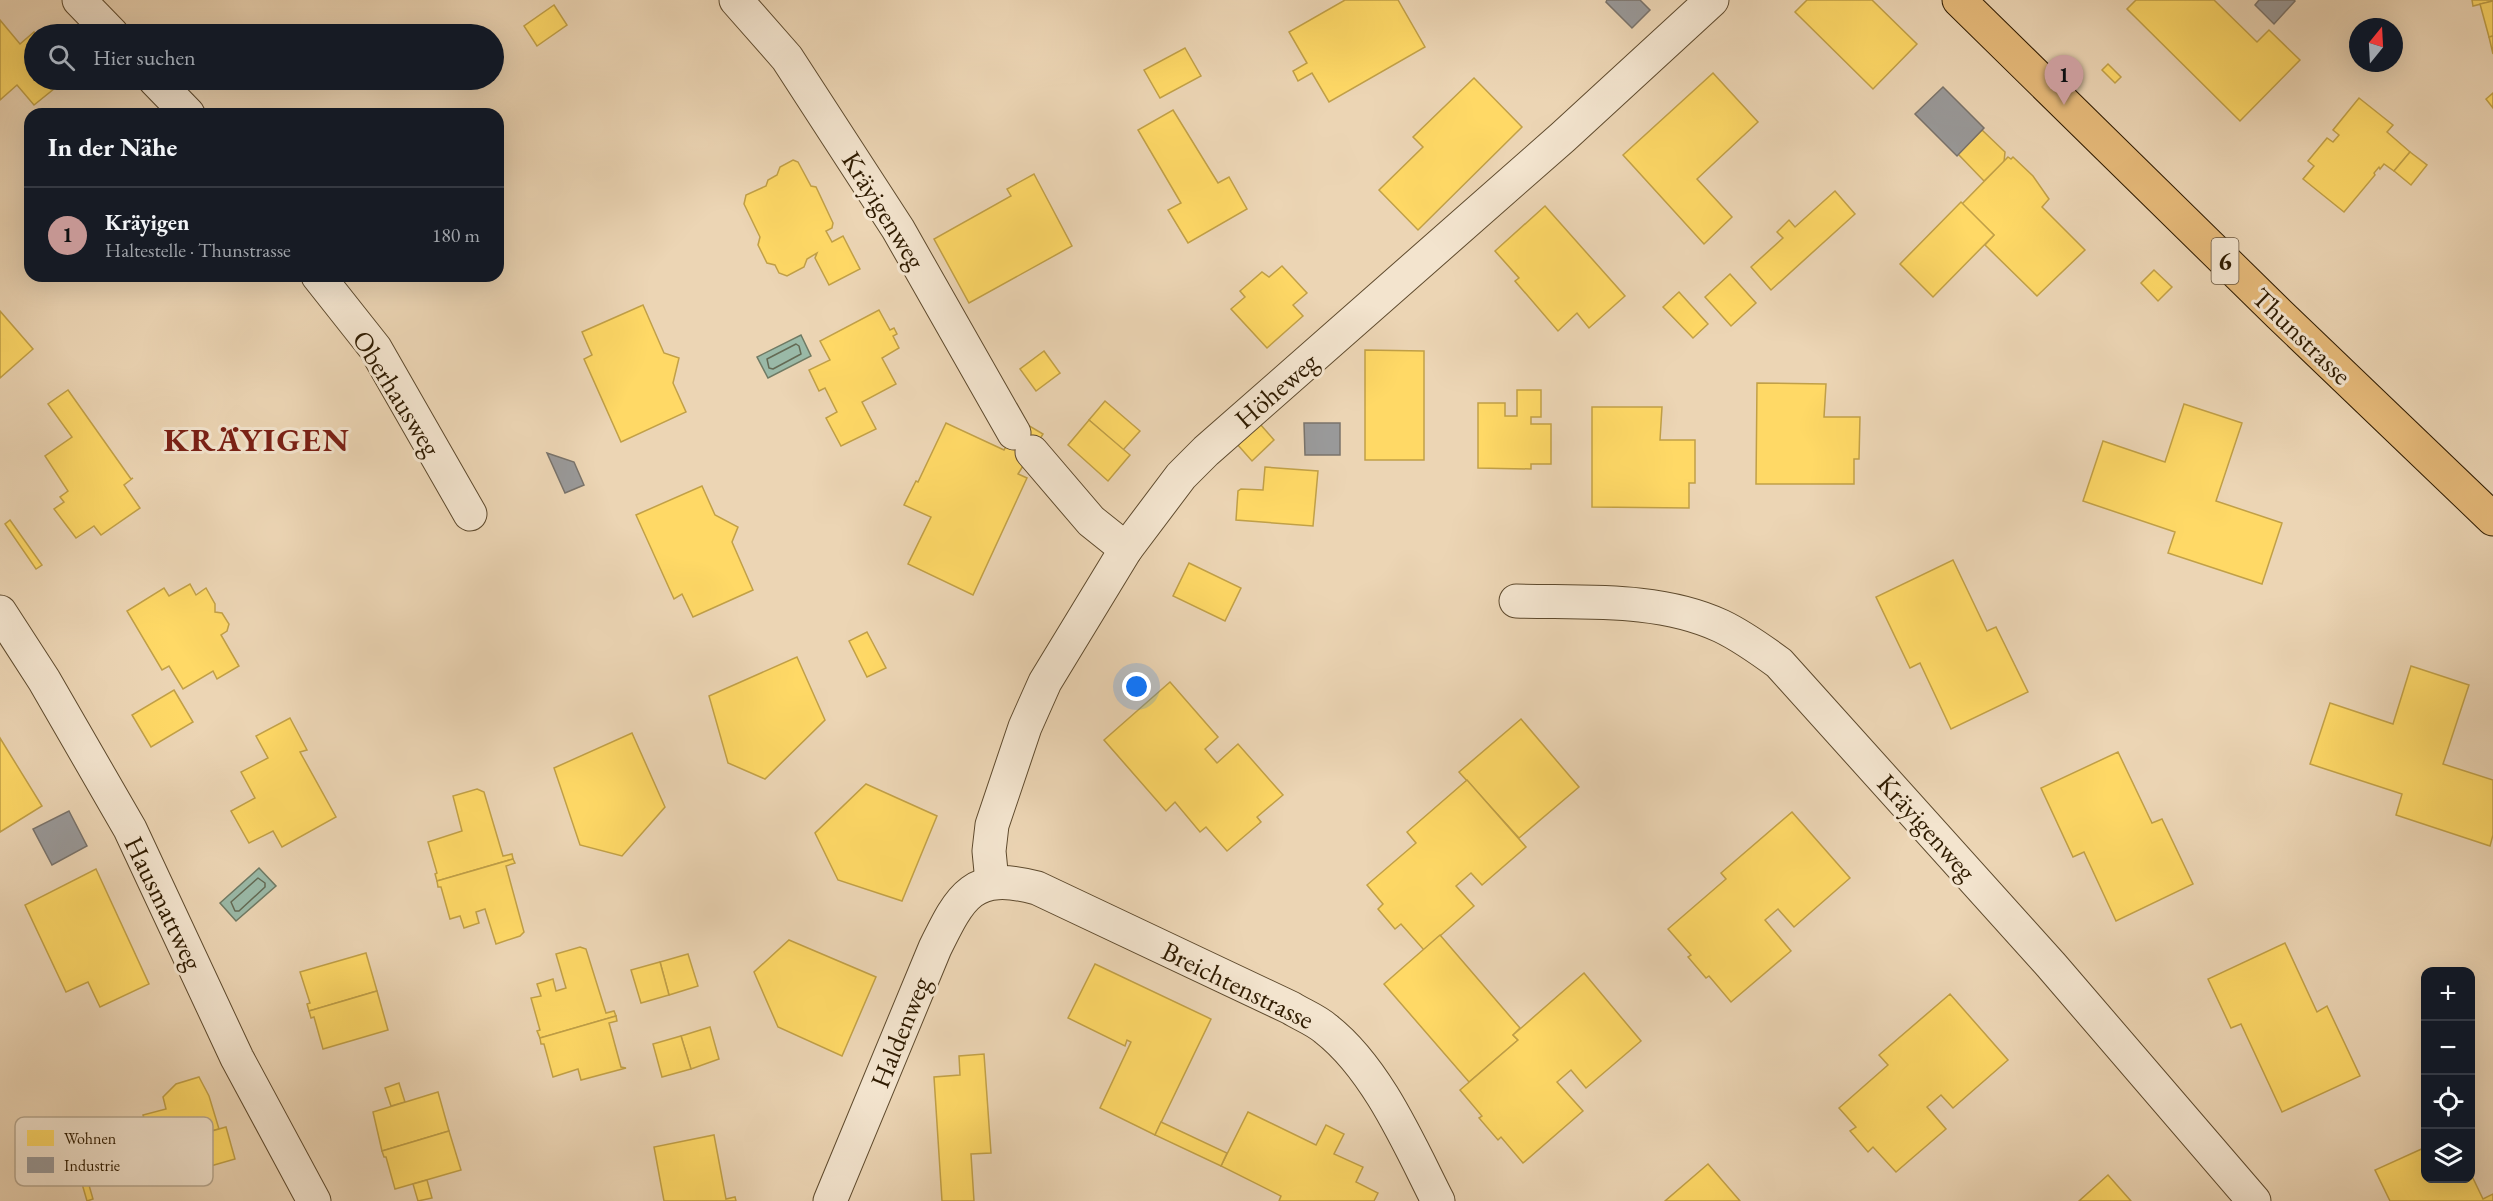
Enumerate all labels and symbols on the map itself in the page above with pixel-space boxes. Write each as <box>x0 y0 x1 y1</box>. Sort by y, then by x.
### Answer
north arrow <box>2349 18 2403 72</box>
pin: 1 <box>2044 56 2084 105</box>
street label: Kräyigenweg <box>834 145 934 276</box>
road number: 6 <box>2212 238 2238 284</box>
street label: Thunstrasse <box>2245 280 2359 392</box>
street label: Oberhausweg <box>345 324 450 463</box>
street label: Höheweg <box>1227 344 1325 436</box>
district label: KRÄYIGEN <box>164 418 350 461</box>
your location <box>1122 672 1151 701</box>
street label: Kräyigenweg <box>1870 766 1984 888</box>
street label: Hausmattweg <box>117 830 211 976</box>
street label: Breichtenstrasse <box>1156 933 1320 1037</box>
street label: Haldenweg <box>862 971 938 1093</box>
legend <box>15 1117 213 1186</box>
text: Wohnen <box>64 1128 117 1149</box>
text: Industrie <box>64 1155 120 1176</box>

